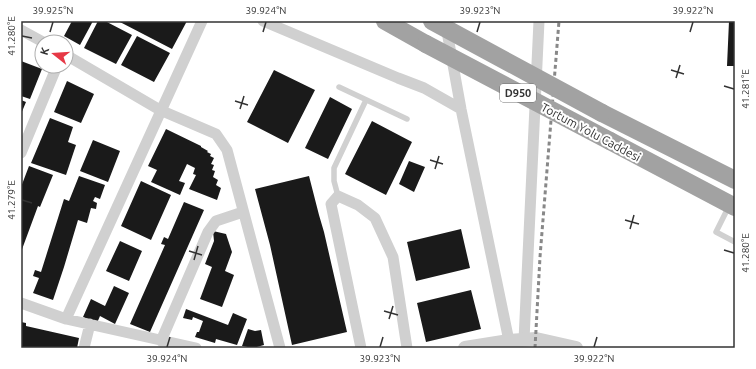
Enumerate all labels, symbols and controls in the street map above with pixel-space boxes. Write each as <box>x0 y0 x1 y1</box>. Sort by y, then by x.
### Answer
text: 39.925°N <box>32 5 74 16</box>
text: 39.924°N <box>245 5 287 16</box>
text: 39.923°N <box>459 5 501 16</box>
text: 39.922°N <box>672 5 714 16</box>
text: 41.280°E <box>6 16 17 56</box>
north arrow <box>34 34 74 74</box>
text: K <box>38 45 51 56</box>
text: 41.281°E <box>740 69 751 109</box>
road number: D950 <box>500 84 536 102</box>
street label: Tortum Yolu Caddesi <box>539 100 643 164</box>
text: 41.279°E <box>6 180 17 220</box>
text: 41.280°E <box>740 233 751 273</box>
text: 39.924°N <box>146 353 188 364</box>
text: 39.923°N <box>359 353 401 364</box>
text: 39.922°N <box>573 353 615 364</box>

